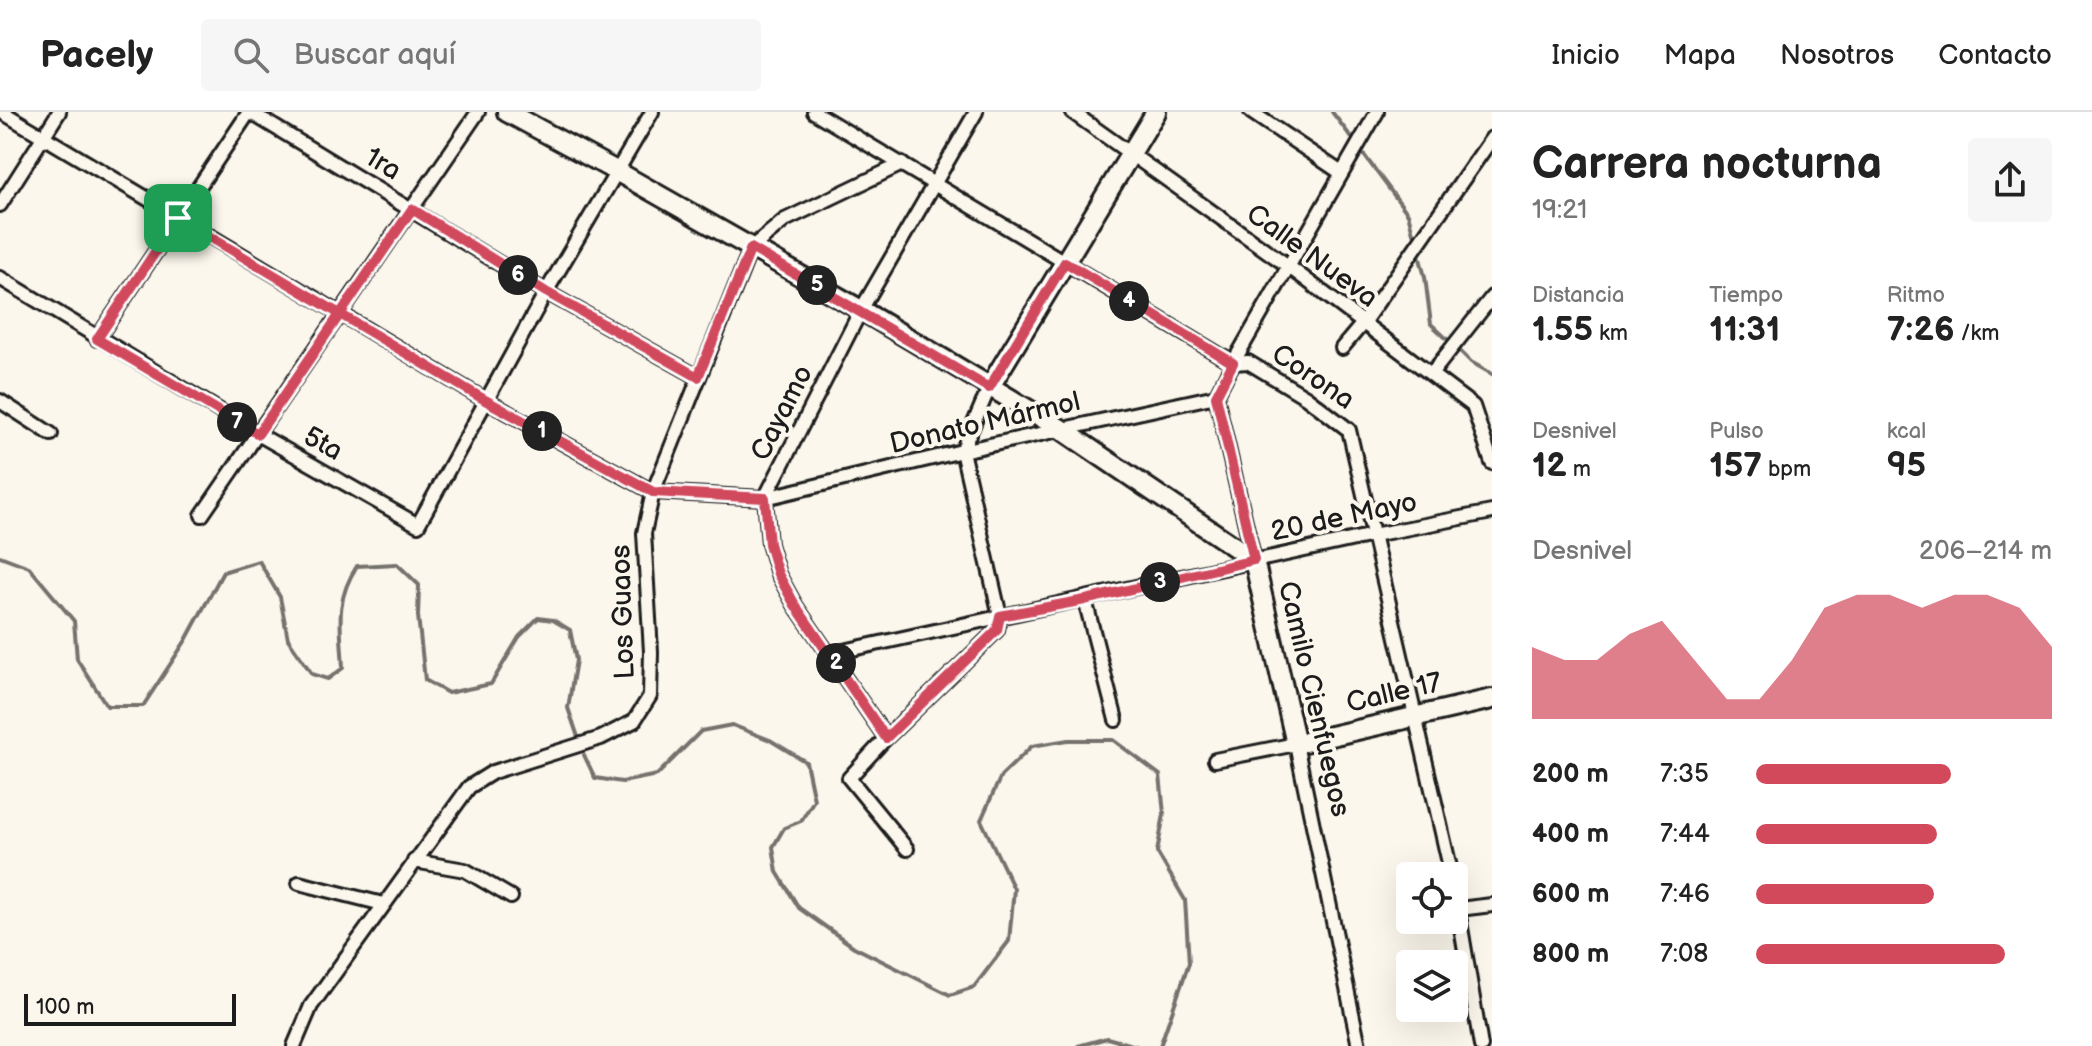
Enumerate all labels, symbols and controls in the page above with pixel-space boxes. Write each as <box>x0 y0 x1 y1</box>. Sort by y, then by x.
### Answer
search box <box>201 19 761 91</box>
text: Pacely <box>40 33 153 78</box>
icon: search <box>229 33 273 77</box>
text: Buscar aquí <box>293 37 456 73</box>
text: Inicio <box>1551 39 1620 72</box>
text: Mapa <box>1664 39 1736 72</box>
text: Nosotros <box>1780 39 1894 72</box>
text: Contacto <box>1938 39 2052 72</box>
text: Carrera nocturna <box>1532 138 1882 191</box>
button: share <box>1968 138 2052 222</box>
street label: 1ra <box>359 141 407 187</box>
pin <box>144 184 212 252</box>
text: 19:21 <box>1532 195 1587 226</box>
icon: arrive <box>156 196 200 240</box>
street label: Calle Nueva <box>1240 197 1384 315</box>
pin: 6 <box>498 255 538 295</box>
text: 6 <box>511 261 525 288</box>
pin: 5 <box>797 265 837 305</box>
text: 5 <box>811 271 823 298</box>
pin: 4 <box>1109 281 1149 321</box>
text: Distancia <box>1532 282 1624 309</box>
text: Tiempo <box>1709 282 1783 309</box>
text: Ritmo <box>1887 282 1945 309</box>
text: 4 <box>1123 287 1135 314</box>
text: 1.55 <box>1532 309 1593 350</box>
text: 11:31 <box>1709 309 1780 350</box>
text: 7:26 <box>1887 309 1955 350</box>
text: km <box>1593 320 1628 347</box>
text: /km <box>1955 320 1999 347</box>
street label: Corona <box>1265 337 1361 417</box>
street label: Cayamo <box>744 360 820 466</box>
street label: Donato Mármol <box>887 385 1083 461</box>
pin: 7 <box>217 402 257 442</box>
text: 7 <box>231 408 243 435</box>
pin: 1 <box>522 411 562 451</box>
text: 1 <box>537 417 547 444</box>
text: Desnivel <box>1532 418 1617 445</box>
text: Pulso <box>1709 418 1764 445</box>
text: kcal <box>1887 418 1926 445</box>
street label: 5ta <box>298 420 348 468</box>
text: 12 <box>1532 445 1567 486</box>
text: 157 <box>1709 445 1762 486</box>
text: 95 <box>1887 445 1926 486</box>
text: m <box>1567 456 1591 483</box>
text: bpm <box>1762 456 1811 483</box>
street label: 20 de Mayo <box>1268 485 1420 549</box>
text: Desnivel <box>1532 536 1632 567</box>
text: 206–214 m <box>1919 536 2052 567</box>
street label: Los Guaos <box>604 544 642 680</box>
pin: 3 <box>1140 562 1180 602</box>
text: 3 <box>1154 568 1166 595</box>
street label: Camilo Cienfuegos <box>1271 578 1357 820</box>
pin: 2 <box>816 643 856 683</box>
text: 2 <box>829 649 843 676</box>
street label: Calle 17 <box>1343 666 1445 720</box>
text: 200 m <box>1532 759 1609 790</box>
text: 7:35 <box>1660 759 1709 790</box>
text: 400 m <box>1532 819 1609 850</box>
text: 7:44 <box>1660 819 1710 850</box>
map controls <box>1396 862 1468 1022</box>
button: locate <box>1396 862 1468 934</box>
text: 600 m <box>1532 879 1609 910</box>
text: 7:46 <box>1660 879 1710 910</box>
text: 800 m <box>1532 939 1609 970</box>
text: 7:08 <box>1660 939 1708 970</box>
button: layers <box>1396 950 1468 1022</box>
scale bar <box>24 990 236 1026</box>
text: 100 m <box>36 994 95 1021</box>

